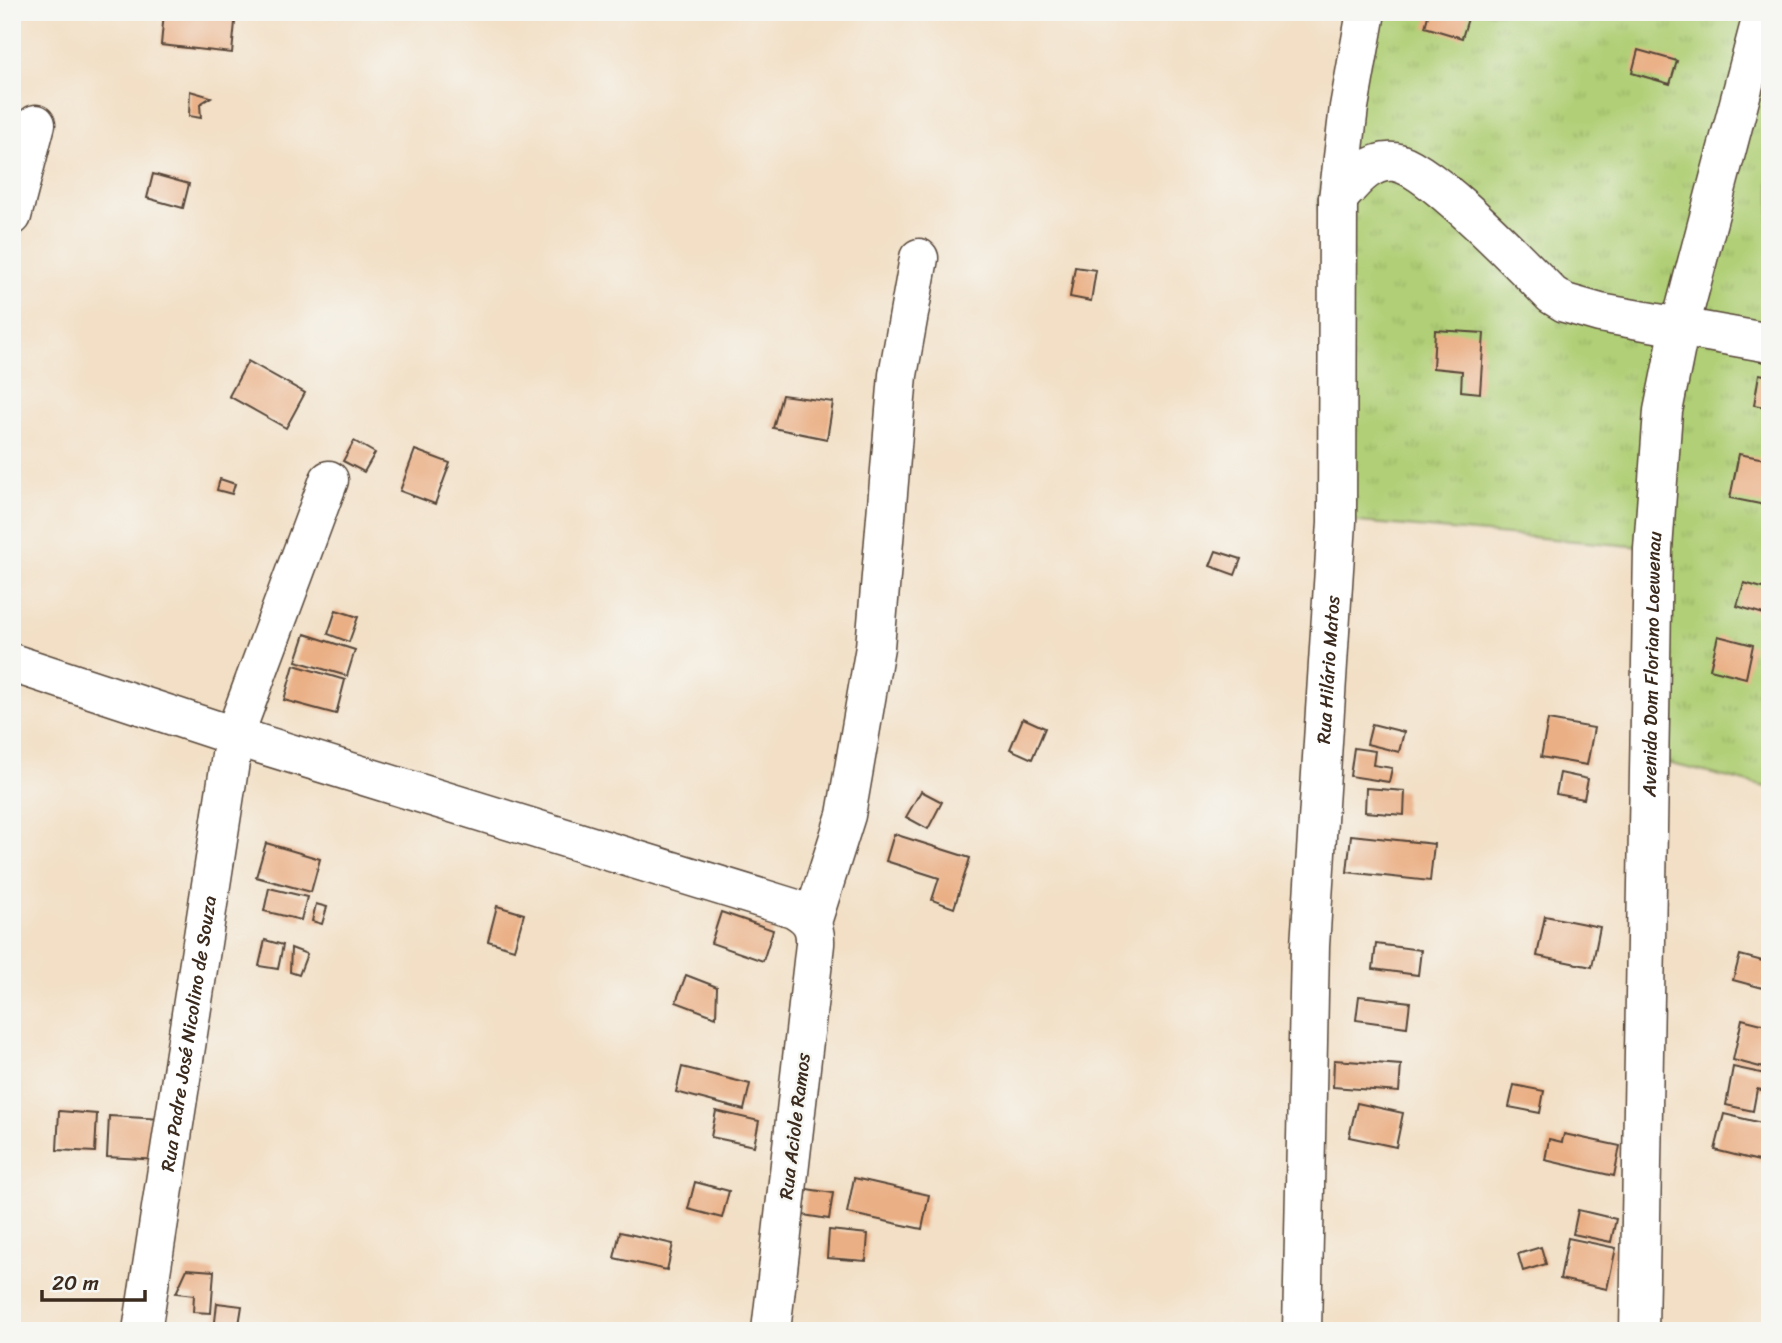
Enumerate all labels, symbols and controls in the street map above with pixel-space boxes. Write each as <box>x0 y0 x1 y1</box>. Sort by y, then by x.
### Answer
street label: Avenida Dom Floriano Loewenau <box>1633 530 1671 798</box>
street label: Rua Hilário Matos <box>1307 594 1349 745</box>
street label: Rua Padre José Nicolino de Souza <box>151 893 226 1174</box>
street label: Rua Aciole Ramos <box>769 1051 820 1201</box>
scale bar <box>42 1259 145 1303</box>
text: 20 m <box>52 1264 99 1302</box>

